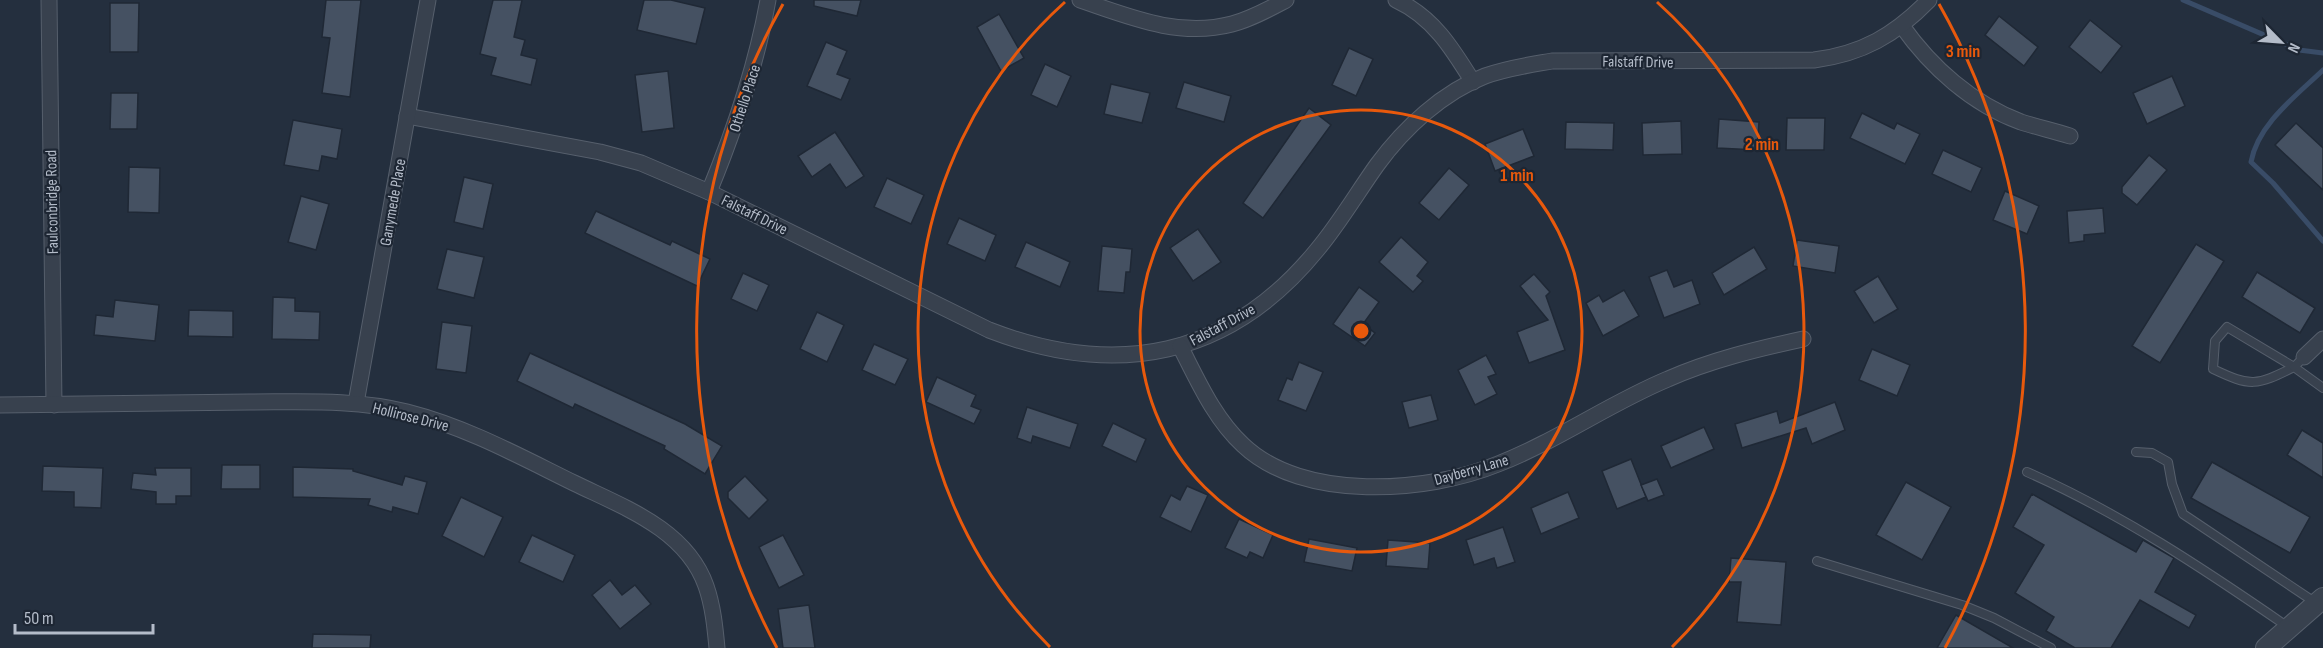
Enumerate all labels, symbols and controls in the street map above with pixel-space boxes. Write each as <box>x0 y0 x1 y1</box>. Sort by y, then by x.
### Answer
north arrow <box>2251 12 2311 72</box>
text: N <box>2283 40 2304 56</box>
text: 3 min <box>1946 41 1980 62</box>
street label: Falstaff Drive <box>1602 52 1674 73</box>
street label: Othello Place <box>726 62 765 135</box>
text: 2 min <box>1745 134 1779 155</box>
street label: Faulconbridge Road <box>42 150 63 254</box>
street label: Ganymede Place <box>376 157 410 247</box>
text: 1 min <box>1500 165 1534 186</box>
street label: Falstaff Drive <box>718 191 791 240</box>
street label: Falstaff Drive <box>1187 300 1259 350</box>
centre of rings <box>1351 321 1371 341</box>
street label: Hollirose Drive <box>371 399 451 436</box>
street label: Dayberry Lane <box>1432 451 1511 490</box>
scale bar <box>15 597 153 635</box>
text: 50 m <box>24 608 54 629</box>

